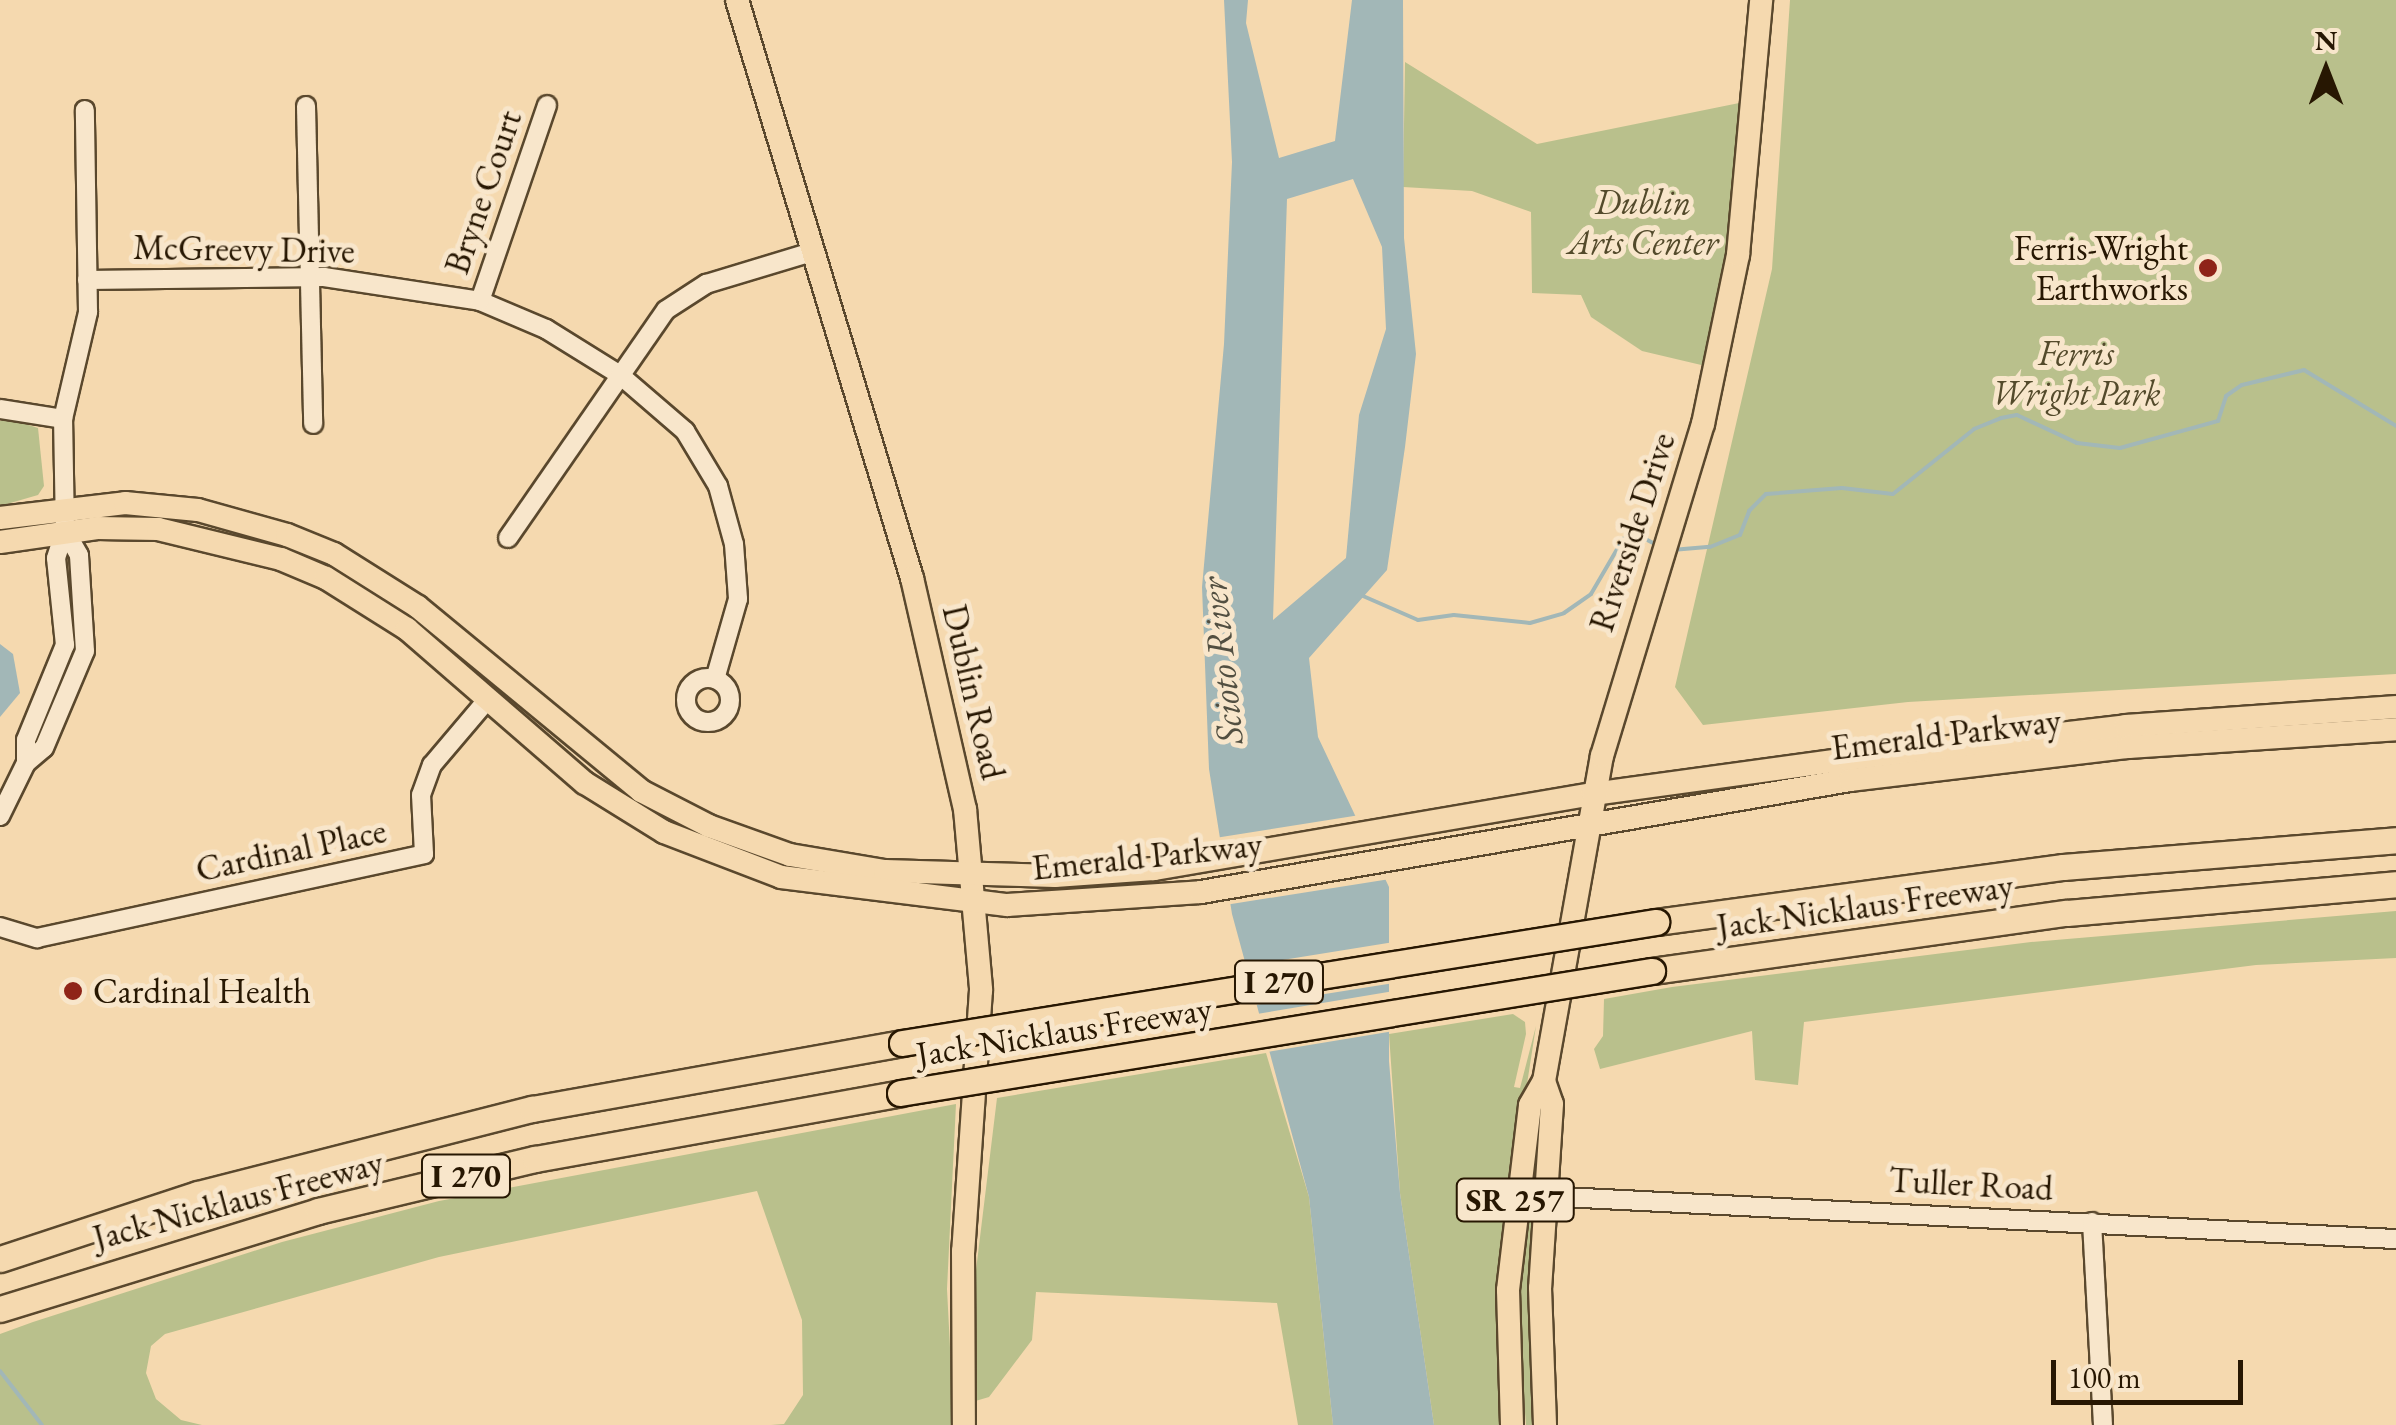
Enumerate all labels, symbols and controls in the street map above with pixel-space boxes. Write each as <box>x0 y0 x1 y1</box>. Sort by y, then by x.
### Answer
north arrow <box>2276 20 2376 120</box>
text: N <box>2315 22 2337 58</box>
street label: Bryne Court <box>435 105 531 279</box>
park label: Dublin Arts Center <box>1568 181 1718 263</box>
street label: McGreevy Drive <box>133 226 355 272</box>
place label: Ferris-Wright Earthworks <box>2014 227 2188 309</box>
marker: Ferris-Wright Earthworks <box>2197 257 2219 279</box>
park label: Ferris Wright Park <box>1991 332 2161 414</box>
street label: Riverside Drive <box>1580 427 1684 637</box>
water label: Scioto River <box>1190 575 1252 747</box>
street label: Dublin Road <box>934 601 1014 783</box>
street label: Emerald Parkway <box>1829 699 2063 769</box>
street label: Cardinal Place <box>192 809 390 891</box>
street label: Emerald Parkway <box>1030 823 1264 889</box>
street label: Jack Nicklaus Freeway <box>1714 864 2016 948</box>
road number: I 270 <box>1232 955 1326 1009</box>
place label: Cardinal Health <box>93 970 311 1012</box>
marker: Cardinal Health <box>62 980 84 1002</box>
street label: Jack Nicklaus Freeway <box>913 987 1215 1075</box>
street label: Jack Nicklaus Freeway <box>88 1141 388 1259</box>
road number: I 270 <box>418 1149 514 1203</box>
street label: Tuller Road <box>1888 1159 2054 1209</box>
road number: SR 257 <box>1455 1173 1575 1227</box>
scale bar <box>2056 1340 2248 1402</box>
text: 100 m <box>2068 1358 2141 1397</box>

